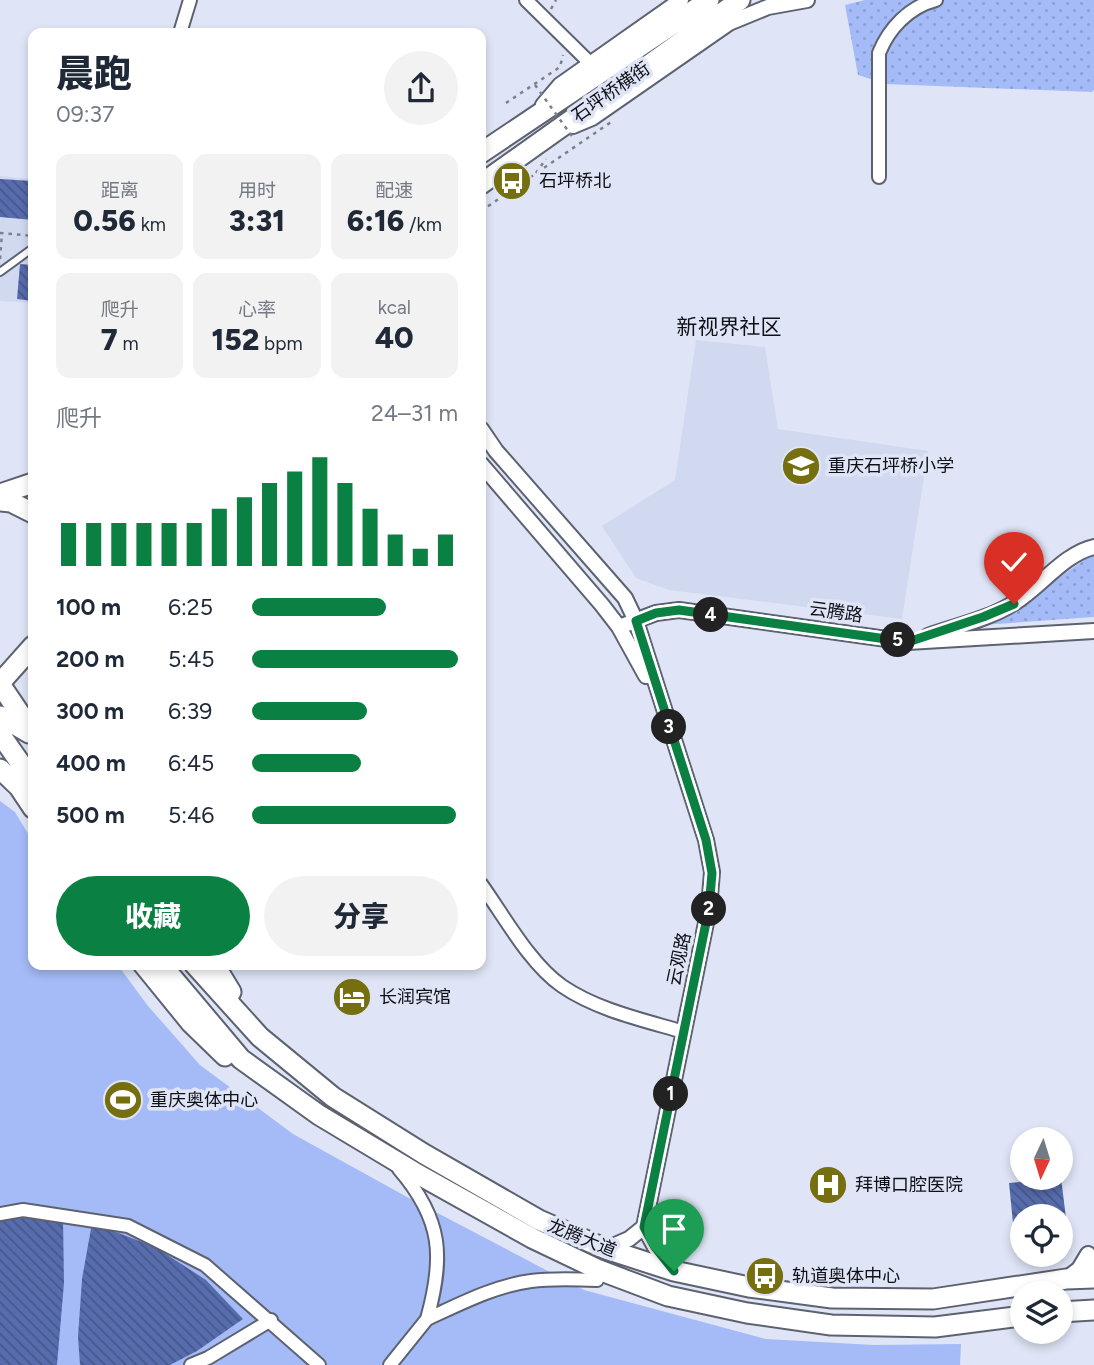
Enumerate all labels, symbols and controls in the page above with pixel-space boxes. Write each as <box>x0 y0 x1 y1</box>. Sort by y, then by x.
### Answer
text: 晨跑 <box>56 51 132 97</box>
button: share <box>384 51 458 125</box>
street label: 石坪桥横街 <box>568 57 654 127</box>
text: 09:37 <box>56 100 114 128</box>
bus stop icon: 石坪桥北 <box>491 160 533 202</box>
place label: 石坪桥北 <box>539 170 611 192</box>
text: 距离 <box>101 179 139 202</box>
text: 用时 <box>238 179 276 202</box>
text: 配速 <box>375 179 413 202</box>
text: 0.56 <box>73 202 136 239</box>
text: 3:31 <box>229 202 285 239</box>
text: 6:16 <box>347 202 404 239</box>
text: km <box>136 213 166 236</box>
text: /km <box>404 213 442 236</box>
text: kcal <box>378 296 411 319</box>
text: 爬升 <box>101 298 139 321</box>
text: 心率 <box>238 298 276 321</box>
district label: 新视界社区 <box>677 314 782 339</box>
text: 40 <box>375 319 414 356</box>
text: 7 <box>101 321 118 358</box>
text: 152 <box>211 321 259 358</box>
text: m <box>118 332 139 355</box>
text: bpm <box>259 332 303 355</box>
text: 24–31 m <box>371 399 458 427</box>
text: 爬升 <box>56 404 102 432</box>
school or university icon: 重庆石坪桥小学 <box>780 445 822 487</box>
place label: 重庆石坪桥小学 <box>828 455 954 477</box>
pin <box>984 532 1044 604</box>
icon: check <box>995 543 1033 581</box>
text: 100 m <box>56 593 121 621</box>
text: 6:25 <box>168 593 213 621</box>
street label: 云腾路 <box>808 597 864 627</box>
pin: 4 <box>694 598 728 632</box>
text: 4 <box>704 603 717 626</box>
pin: 5 <box>880 622 916 658</box>
text: 5 <box>892 628 903 651</box>
text: 200 m <box>56 645 125 673</box>
text: 5:45 <box>168 645 215 673</box>
text: 300 m <box>56 697 124 725</box>
text: 6:39 <box>168 697 212 725</box>
pin: 3 <box>652 710 686 744</box>
text: 3 <box>663 715 674 738</box>
text: 400 m <box>56 749 126 777</box>
text: 6:45 <box>168 749 214 777</box>
text: 500 m <box>56 801 125 829</box>
text: 5:46 <box>168 801 214 829</box>
button: 收藏 <box>56 876 250 956</box>
button: 分享 <box>264 876 458 956</box>
pin: 2 <box>692 892 726 926</box>
text: 2 <box>703 897 714 920</box>
street label: 云观路 <box>663 930 695 988</box>
hotel icon: 长润宾馆 <box>331 976 373 1018</box>
place label: 长润宾馆 <box>379 986 451 1008</box>
pin: 1 <box>654 1076 688 1112</box>
sports icon: 重庆奥体中心 <box>102 1079 144 1121</box>
text: 1 <box>666 1082 675 1105</box>
place label: 重庆奥体中心 <box>150 1089 258 1111</box>
north arrow <box>1010 1127 1073 1190</box>
map controls <box>1010 1127 1073 1344</box>
hospital icon: 拜博口腔医院 <box>807 1164 849 1206</box>
place label: 拜博口腔医院 <box>855 1174 963 1196</box>
pin <box>644 1199 704 1271</box>
button: locate <box>1010 1204 1073 1267</box>
icon: arrive <box>655 1210 693 1248</box>
street label: 龙腾大道 <box>545 1214 619 1262</box>
bus stop icon: 轨道奥体中心 <box>744 1255 786 1297</box>
place label: 轨道奥体中心 <box>792 1265 900 1287</box>
button: layers <box>1010 1281 1073 1344</box>

